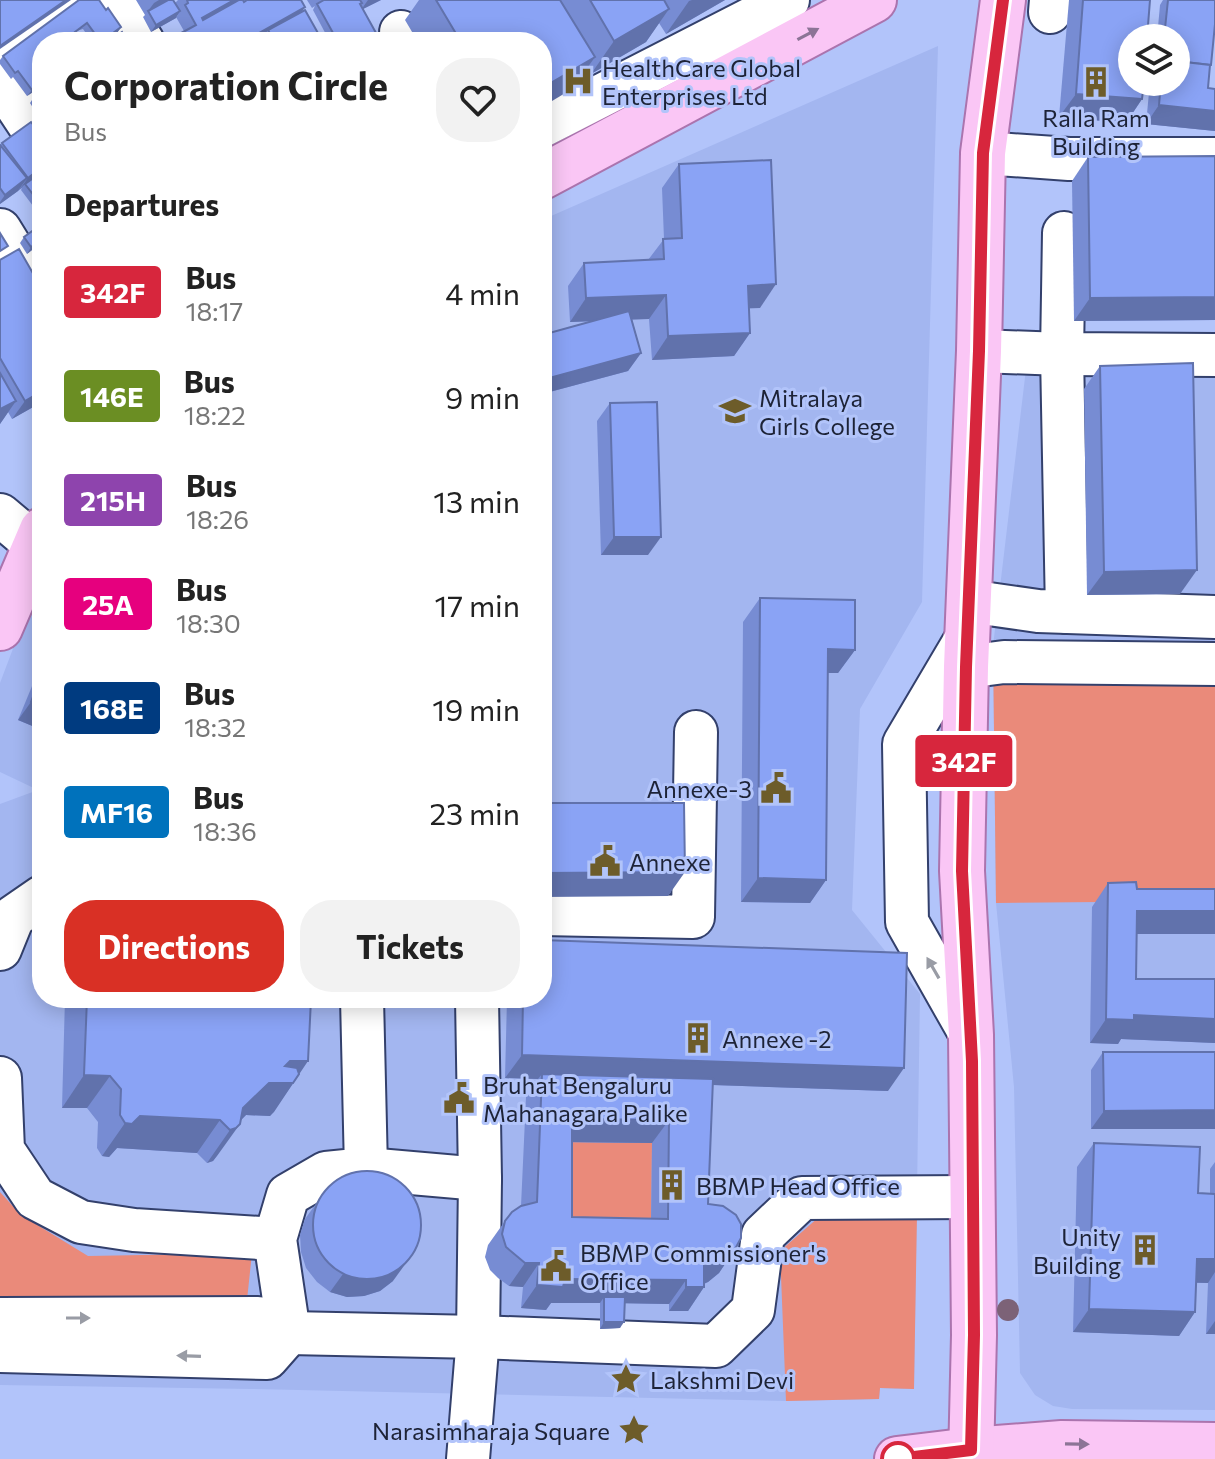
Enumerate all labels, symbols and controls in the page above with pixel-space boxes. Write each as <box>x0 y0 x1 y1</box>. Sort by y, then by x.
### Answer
map controls <box>1118 24 1190 96</box>
button: layers <box>1118 24 1190 96</box>
one-way arrow <box>797 27 820 41</box>
place label: HealthCare Global Enterprises Ltd <box>602 53 801 110</box>
button: heart <box>436 58 520 142</box>
text: Corporation Circle <box>64 61 388 108</box>
hospital icon: HealthCare Global Enterprises Ltd <box>561 64 595 98</box>
building icon: Ralla Ram Building <box>1079 65 1113 99</box>
place label: Ralla Ram Building <box>1042 103 1150 160</box>
text: Bus <box>64 115 107 146</box>
text: Departures <box>64 185 219 222</box>
text: Bus <box>185 258 236 295</box>
text: 4 min <box>445 274 520 311</box>
text: 342F <box>80 275 145 309</box>
text: 18:17 <box>185 295 243 326</box>
text: Bus <box>184 362 235 399</box>
text: 9 min <box>445 378 520 415</box>
text: 146E <box>80 379 144 413</box>
place label: Mitralaya Girls College <box>759 383 895 440</box>
school or university icon: Mitralaya Girls College <box>718 394 752 428</box>
text: 18:22 <box>184 399 246 430</box>
text: Bus <box>186 466 237 503</box>
text: 13 min <box>433 482 520 519</box>
text: 215H <box>80 483 146 517</box>
text: 18:26 <box>186 503 249 534</box>
text: Bus <box>176 570 227 607</box>
text: 17 min <box>435 586 520 623</box>
text: 25A <box>82 587 134 621</box>
text: 18:30 <box>176 607 241 638</box>
text: Bus <box>184 674 235 711</box>
text: 19 min <box>432 690 520 727</box>
text: 168E <box>80 691 144 725</box>
text: 18:32 <box>184 711 246 742</box>
line badge: 342F <box>908 735 1020 787</box>
text: 342F <box>931 744 997 778</box>
public building icon: Annexe-3 <box>759 771 793 805</box>
place label: Annexe-3 <box>647 774 752 803</box>
text: Bus <box>193 778 244 815</box>
text: 23 min <box>429 794 520 831</box>
text: MF16 <box>80 795 153 829</box>
text: 18:36 <box>193 815 257 846</box>
public building icon: Annexe <box>588 844 622 878</box>
place label: Annexe <box>629 847 711 876</box>
button: Directions <box>64 900 284 992</box>
button: Tickets <box>300 900 520 992</box>
one-way arrow <box>926 956 940 979</box>
building icon: Annexe -2 <box>681 1021 715 1055</box>
place label: Annexe -2 <box>722 1024 832 1053</box>
place label: Bruhat Bengaluru Mahanagara Palike <box>483 1070 688 1127</box>
public building icon: Bruhat Bengaluru Mahanagara Palike <box>442 1081 476 1115</box>
building icon: BBMP Head Office <box>655 1168 689 1202</box>
place label: BBMP Head Office <box>696 1171 900 1200</box>
place label: Unity Building <box>1033 1222 1121 1279</box>
building icon: Unity Building <box>1128 1233 1162 1267</box>
place label: BBMP Commissioner's Office <box>580 1238 827 1295</box>
public building icon: BBMP Commissioner's Office <box>539 1249 573 1283</box>
one-way arrow <box>66 1312 91 1324</box>
one-way arrow <box>176 1350 201 1362</box>
place icon: Lakshmi Devi <box>609 1362 643 1396</box>
place label: Lakshmi Devi <box>650 1365 794 1394</box>
place icon: Narasimharaja Square <box>617 1413 651 1447</box>
place label: Narasimharaja Square <box>372 1416 610 1445</box>
one-way arrow <box>1065 1437 1090 1450</box>
unlabelled marker <box>881 1442 915 1459</box>

